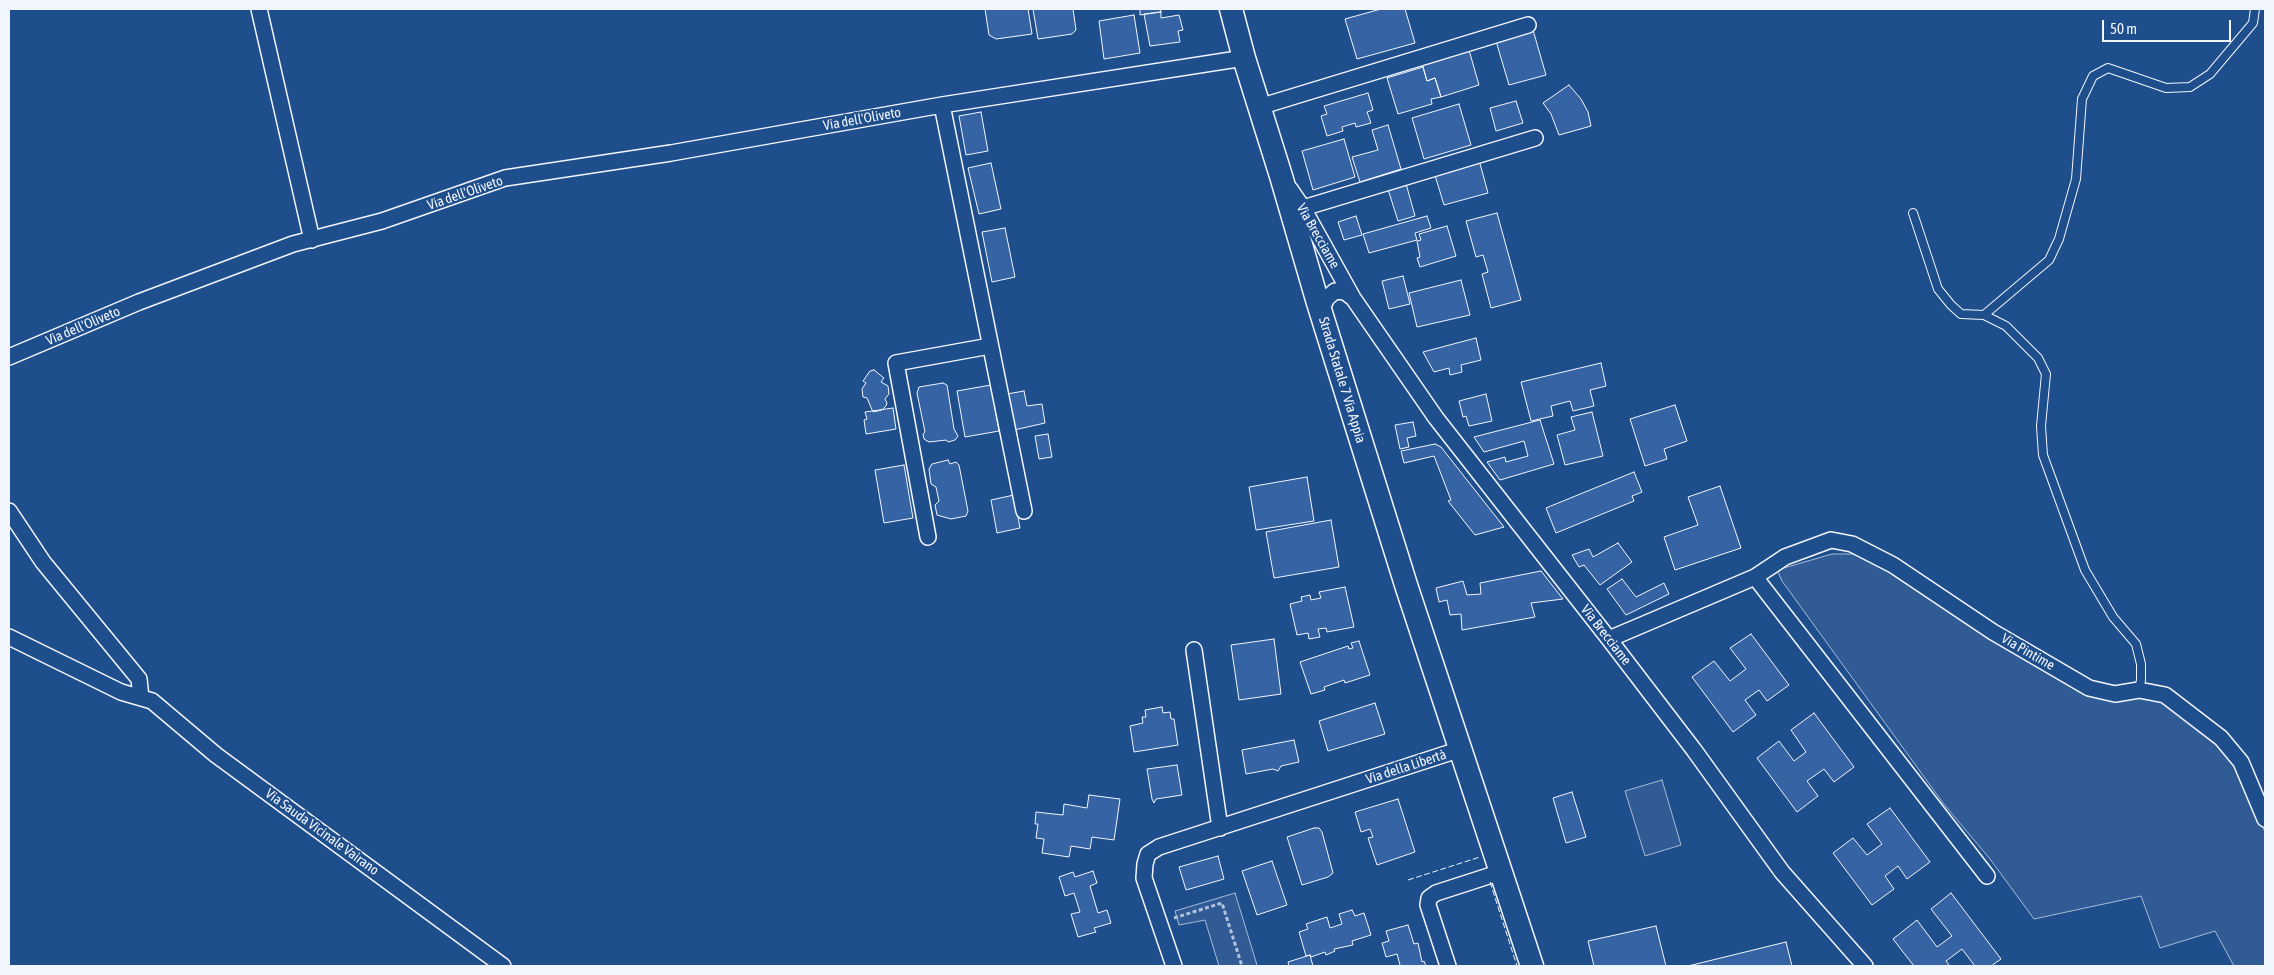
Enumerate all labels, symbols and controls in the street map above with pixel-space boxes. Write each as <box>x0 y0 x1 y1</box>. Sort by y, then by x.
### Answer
scale bar <box>2104 10 2233 42</box>
text: 50 m <box>2110 20 2137 37</box>
street label: Via dell'Oliveto <box>822 104 902 134</box>
street label: Via dell'Oliveto <box>425 172 505 214</box>
street label: Via Brecciame <box>1293 201 1343 271</box>
street label: Via dell'Oliveto <box>43 303 123 349</box>
street label: Strada Statale 7 Via Appia <box>1315 315 1369 445</box>
street label: Via Brecciame <box>1577 601 1635 669</box>
street label: Via Pintime <box>1998 630 2058 674</box>
street label: Via della Libertà <box>1364 746 1448 788</box>
street label: Via Sauda Vicinale Vairano <box>262 785 382 879</box>

